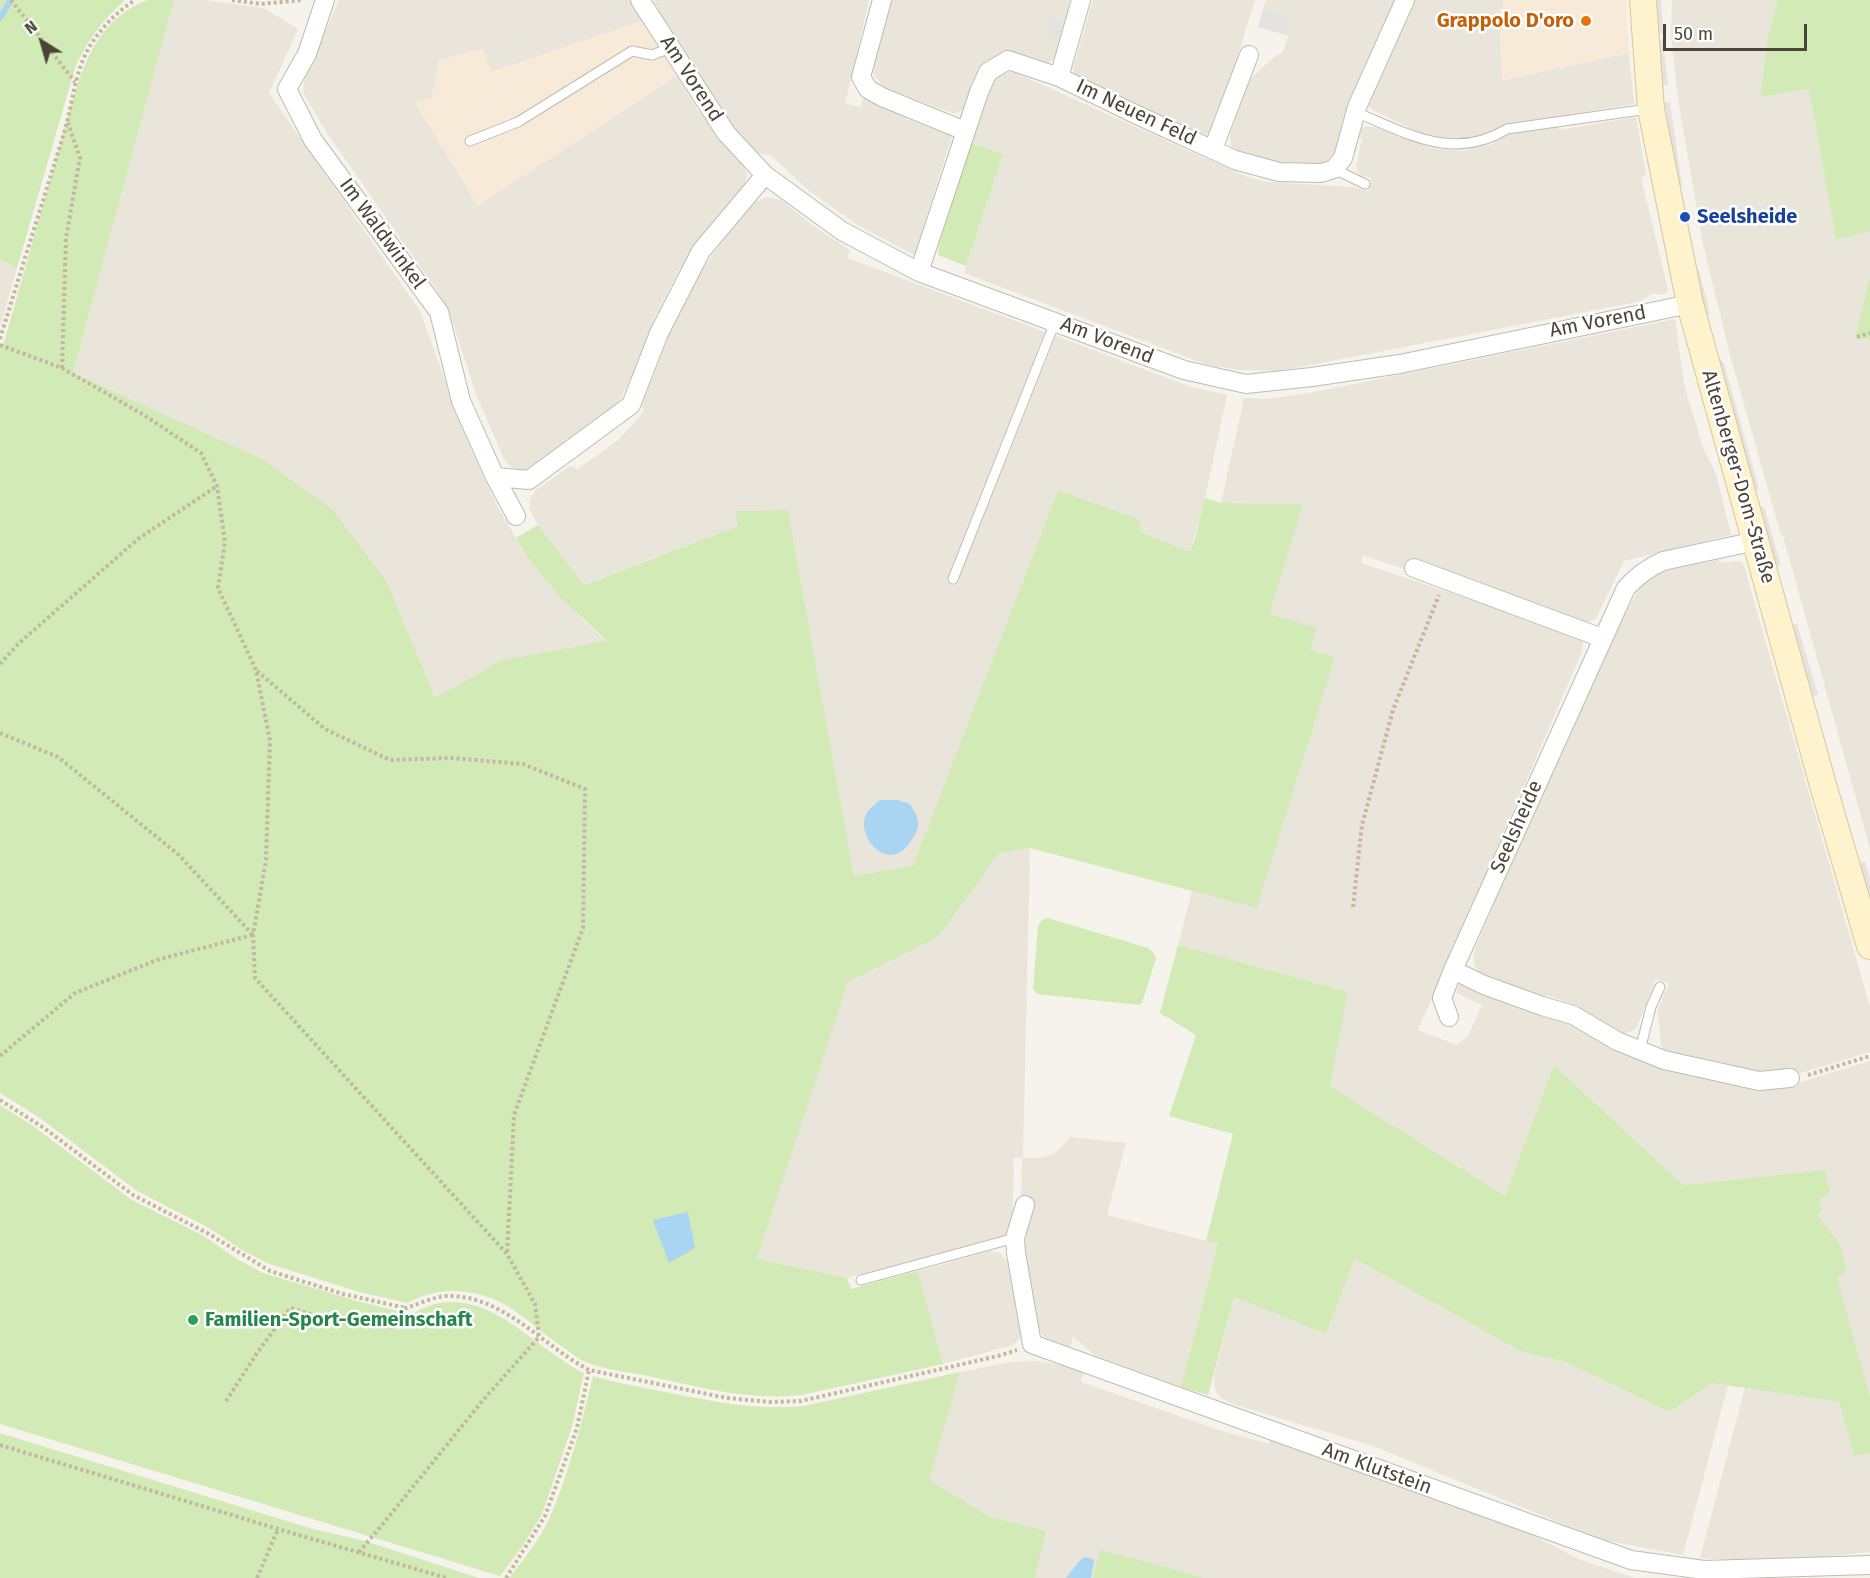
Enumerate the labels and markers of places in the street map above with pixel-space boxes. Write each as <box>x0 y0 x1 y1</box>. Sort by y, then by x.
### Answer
place label: Grappolo D'oro <box>1437 9 1574 33</box>
marker: Grappolo D'oro <box>1579 14 1593 28</box>
place label: Seelsheide <box>1697 205 1797 229</box>
marker: Seelsheide <box>1678 210 1692 224</box>
place label: Familien-Sport-Gemeinschaft <box>205 1308 472 1332</box>
marker: Familien-Sport-Gemeinschaft <box>186 1313 200 1327</box>

